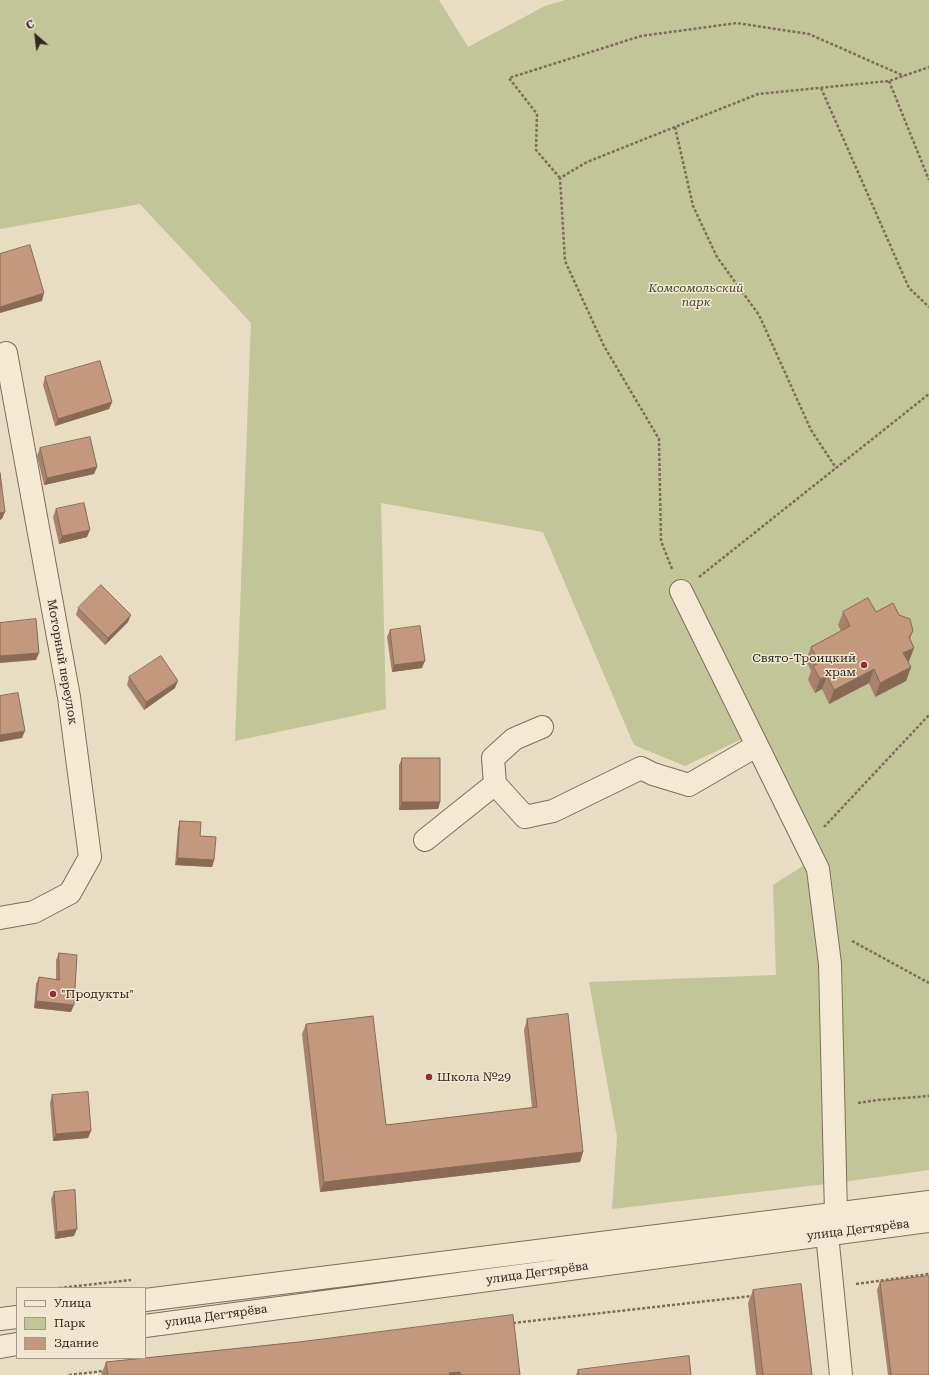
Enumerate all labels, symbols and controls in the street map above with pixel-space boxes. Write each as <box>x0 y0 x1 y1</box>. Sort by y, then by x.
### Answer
north arrow <box>16 16 56 56</box>
text: С <box>24 17 37 33</box>
park label: Комсомольский парк <box>649 281 743 309</box>
street label: Моторный переулок <box>44 598 80 726</box>
place label: Свято-Троицкий храм <box>752 651 856 679</box>
marker: Свято-Троицкий храм <box>859 660 869 670</box>
place label: "Продукты" <box>61 987 134 1001</box>
marker: "Продукты" <box>48 989 58 999</box>
place label: Школа №29 <box>437 1070 511 1084</box>
marker: Школа №29 <box>424 1072 434 1082</box>
street label: улица Дегтярёва <box>806 1217 910 1243</box>
street label: улица Дегтярёва <box>485 1259 589 1287</box>
legend <box>16 1287 146 1359</box>
text: Улица <box>54 1296 91 1310</box>
street label: улица Дегтярёва <box>164 1302 268 1330</box>
text: Парк <box>54 1316 86 1330</box>
text: Здание <box>54 1336 98 1350</box>

